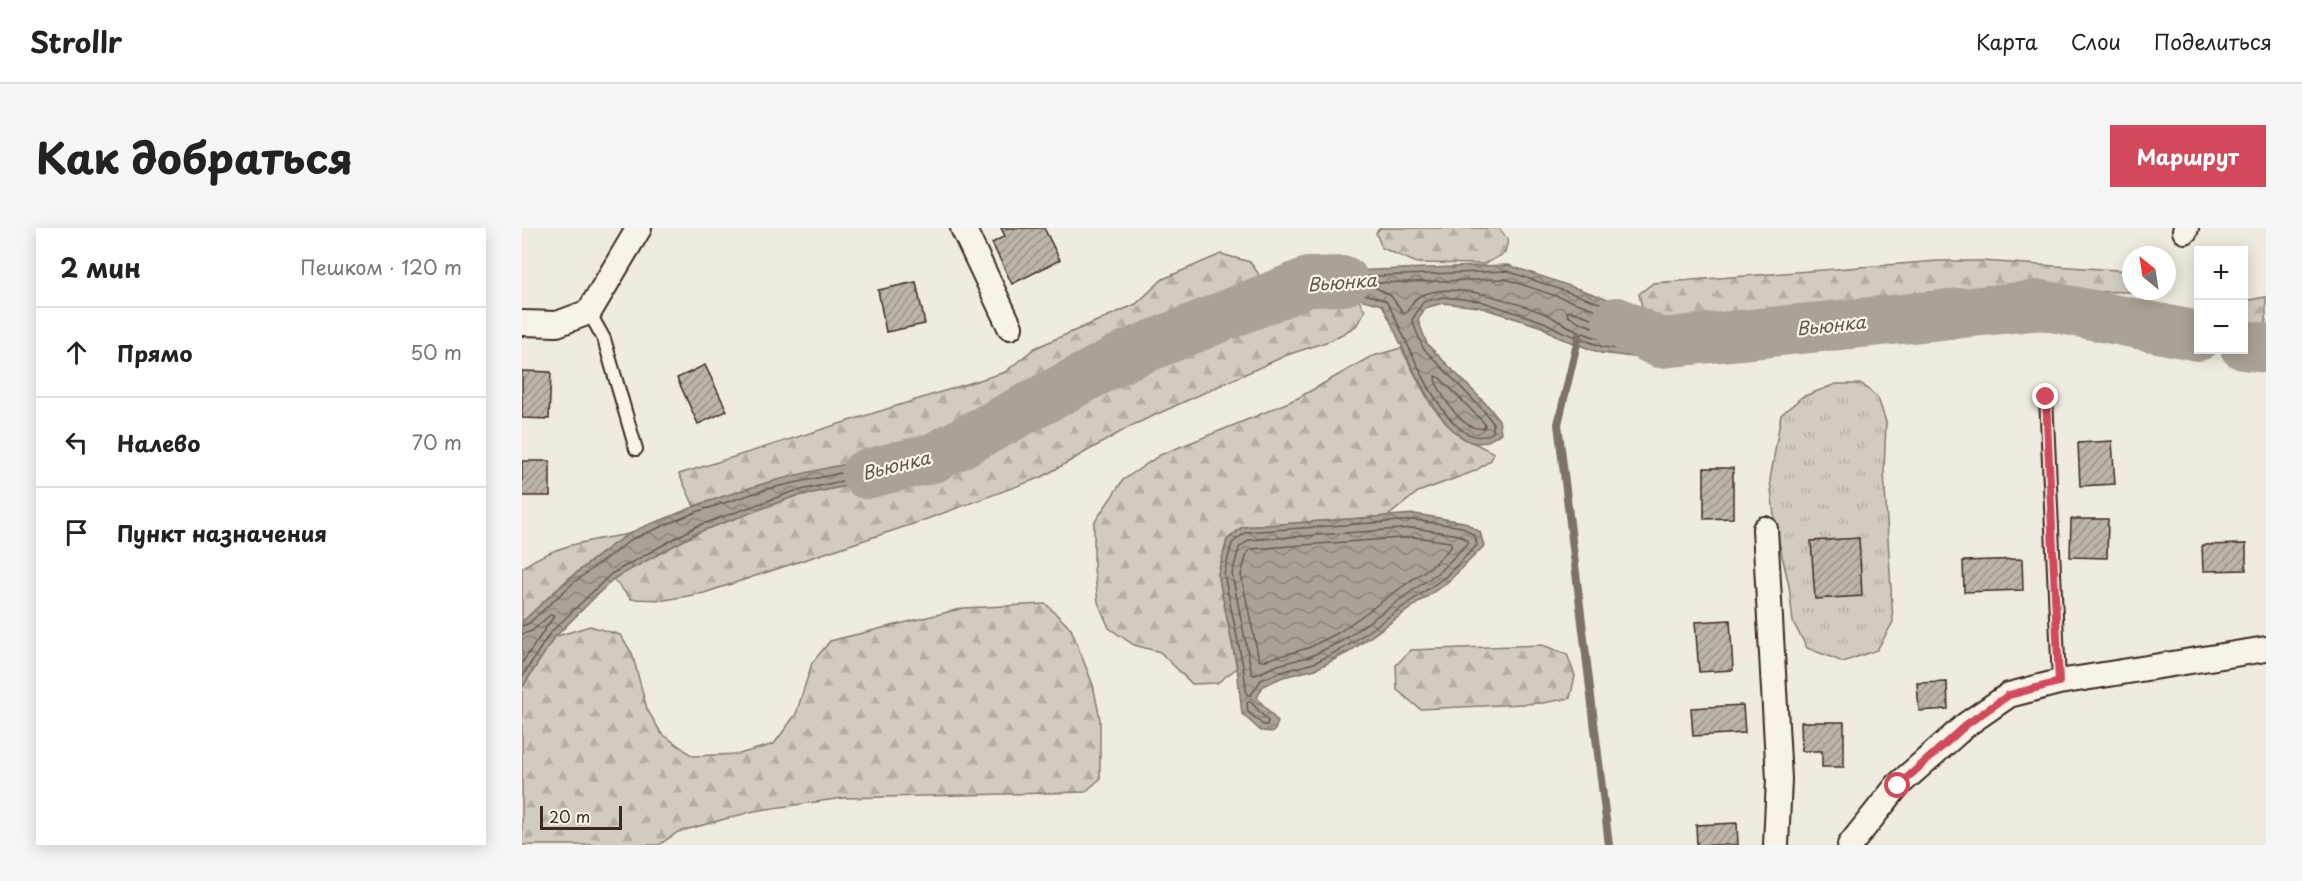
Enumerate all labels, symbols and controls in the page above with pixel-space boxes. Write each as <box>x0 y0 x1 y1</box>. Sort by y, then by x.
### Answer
text: Strollr <box>30 20 122 63</box>
text: Карта <box>1976 25 2038 57</box>
text: Слои <box>2071 25 2121 57</box>
text: Поделиться <box>2154 25 2272 57</box>
text: Как добраться <box>36 125 353 188</box>
button: Маршрут <box>2110 125 2266 187</box>
north arrow <box>2122 246 2176 300</box>
map controls <box>2194 246 2248 354</box>
button: + <box>2194 246 2248 300</box>
text: 2 мин <box>60 248 141 287</box>
text: Пешком · 120 m <box>300 252 462 282</box>
water label: Вьюнка <box>1306 266 1378 297</box>
button: − <box>2194 300 2248 354</box>
water label: Вьюнка <box>1795 307 1867 342</box>
icon: ahead <box>60 336 93 369</box>
text: Прямо <box>117 336 192 369</box>
text: 50 m <box>410 337 462 367</box>
route end <box>2032 383 2058 409</box>
icon: left <box>60 426 93 459</box>
text: Налево <box>117 426 200 459</box>
text: 70 m <box>412 427 462 457</box>
water label: Вьюнка <box>859 443 933 486</box>
icon: arrive <box>60 516 93 549</box>
text: Пункт назначения <box>117 516 327 549</box>
route start <box>1884 772 1910 798</box>
scale bar <box>540 803 622 830</box>
text: 20 m <box>549 804 590 828</box>

